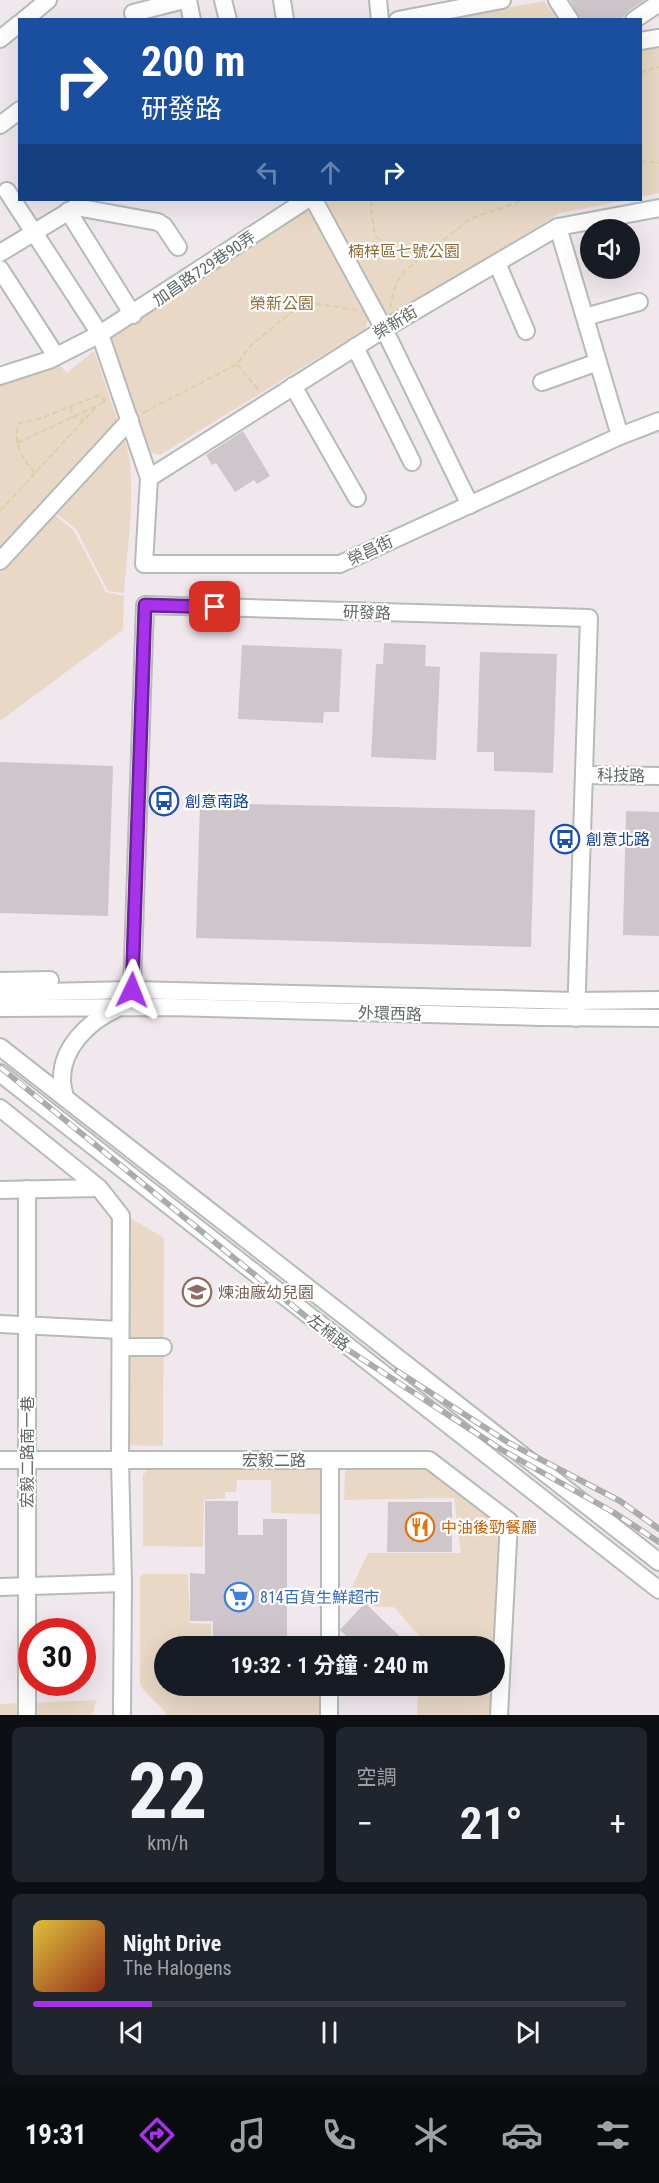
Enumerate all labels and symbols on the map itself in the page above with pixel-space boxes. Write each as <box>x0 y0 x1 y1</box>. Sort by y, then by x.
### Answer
street label: 加昌路729巷90弄 <box>149 227 259 310</box>
park label: 楠梓區七號公園 <box>348 242 460 261</box>
park label: 榮新公園 <box>250 294 314 313</box>
street label: 榮新街 <box>370 302 421 343</box>
street label: 榮昌街 <box>344 532 396 569</box>
pin <box>189 581 240 632</box>
street label: 研發路 <box>343 602 391 623</box>
street label: 科技路 <box>597 766 645 785</box>
bus stop icon: 創意南路 <box>148 785 180 817</box>
place label: 創意南路 <box>185 792 249 811</box>
bus stop icon: 創意北路 <box>549 823 581 855</box>
place label: 創意北路 <box>586 830 650 849</box>
position arrow <box>100 958 164 1022</box>
street label: 外環西路 <box>358 1003 422 1024</box>
school or university icon: 煉油廠幼兒園 <box>181 1276 213 1308</box>
place label: 煉油廠幼兒園 <box>218 1283 314 1302</box>
street label: 左楠路 <box>304 1310 353 1355</box>
street label: 宏毅二路南一巷 <box>18 1396 37 1508</box>
street label: 宏毅二路 <box>242 1451 306 1470</box>
restaurant icon: 中油後勁餐廳 <box>404 1511 436 1543</box>
place label: 中油後勁餐廳 <box>441 1518 537 1537</box>
supermarket icon: 814百貨生鮮超市 <box>223 1581 255 1613</box>
place label: 814百貨生鮮超市 <box>260 1588 380 1607</box>
speed limit sign: 30 <box>18 1618 96 1696</box>

